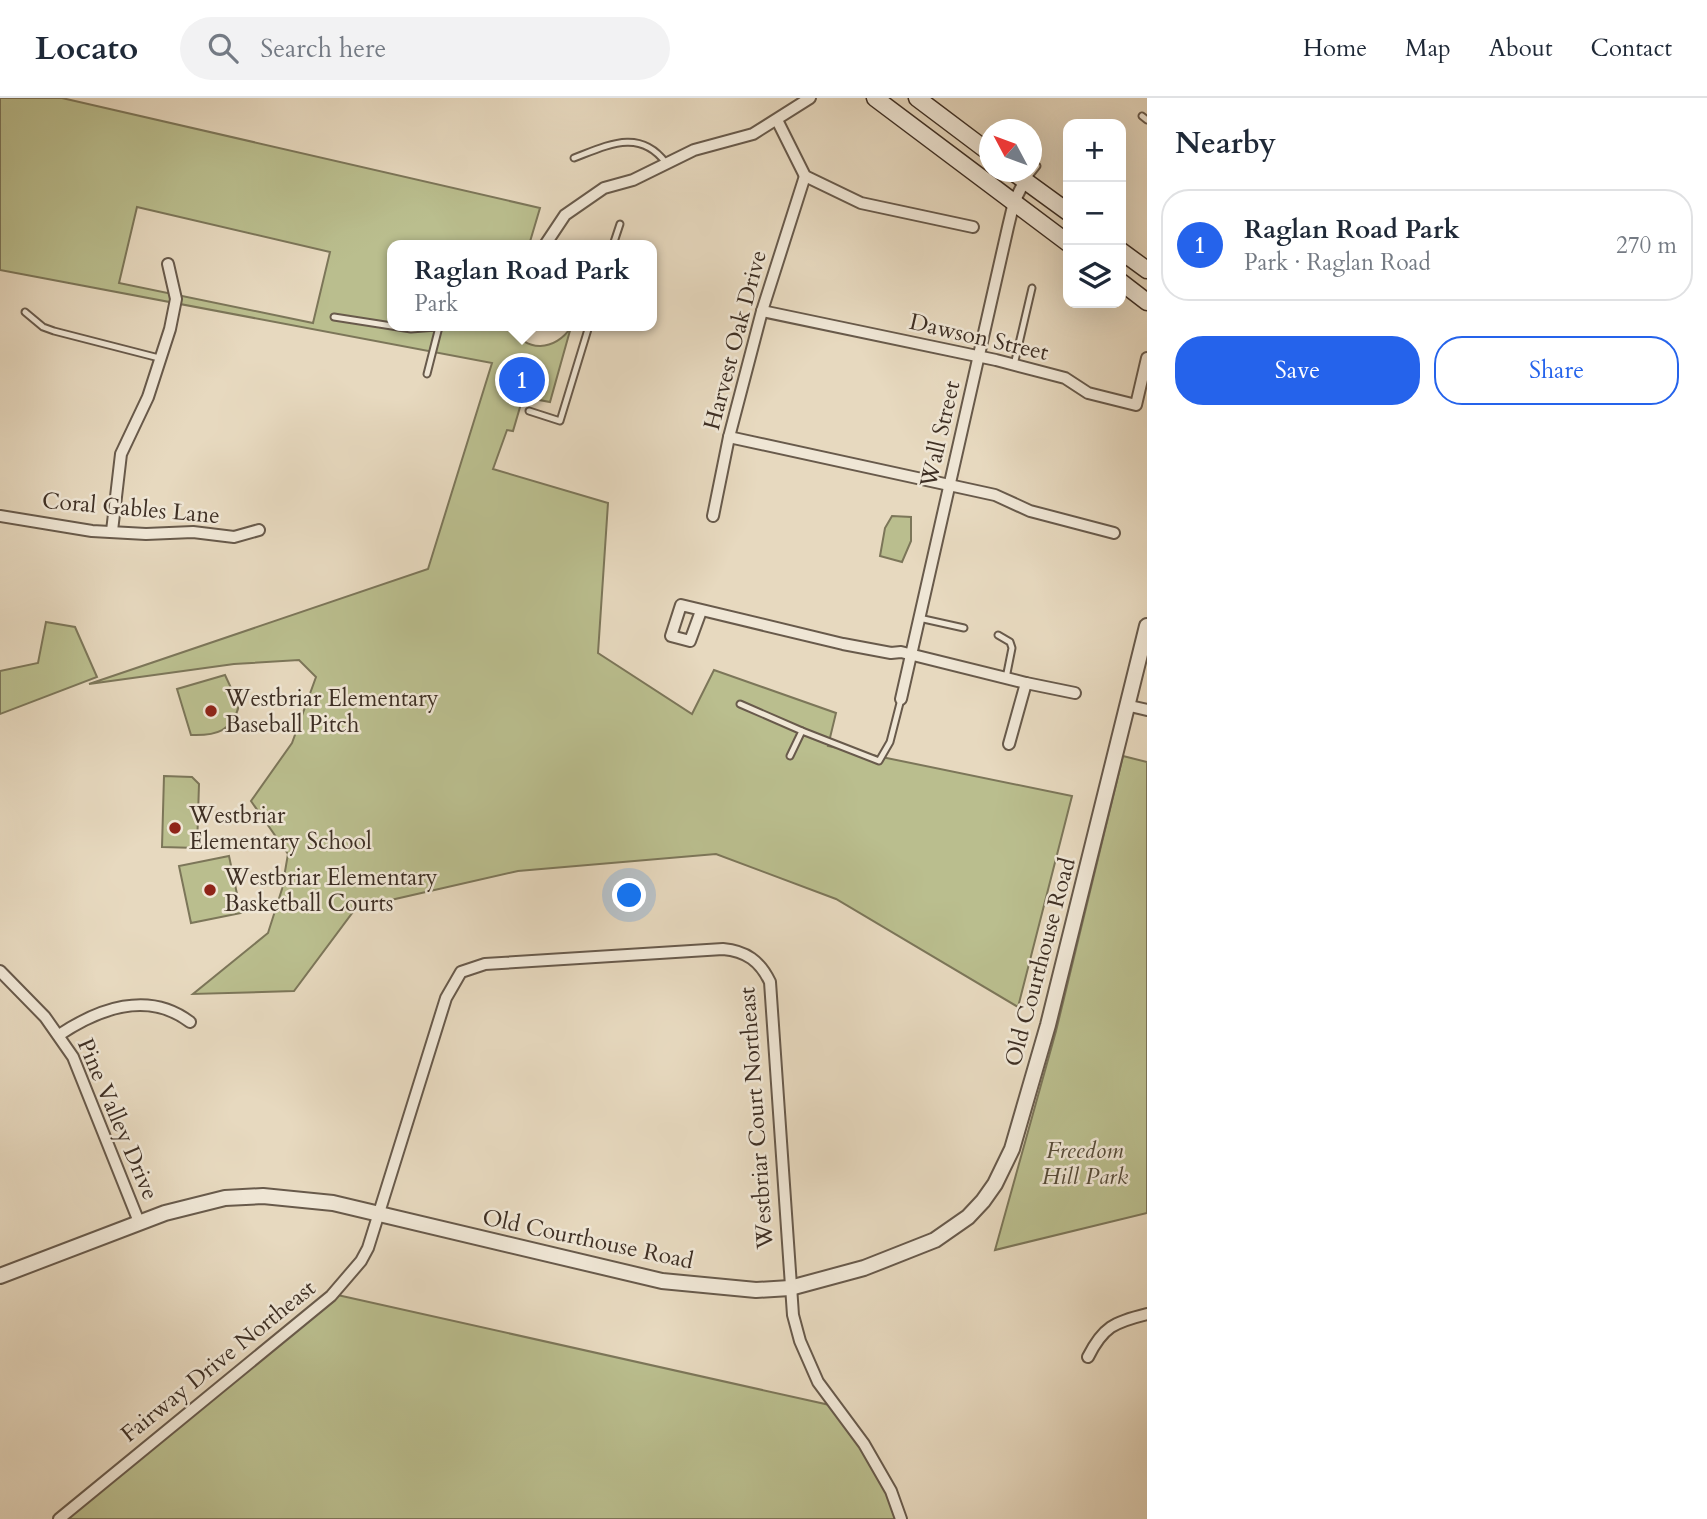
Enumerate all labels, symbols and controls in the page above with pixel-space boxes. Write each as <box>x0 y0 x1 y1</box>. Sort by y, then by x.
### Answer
search box <box>180 17 670 80</box>
text: Locato <box>35 26 138 71</box>
icon: search <box>204 29 242 67</box>
text: Search here <box>260 31 386 66</box>
text: Home <box>1303 32 1367 65</box>
text: Map <box>1405 32 1451 65</box>
text: About <box>1489 32 1553 65</box>
text: Contact <box>1591 32 1672 65</box>
north arrow <box>979 119 1042 182</box>
map controls <box>1063 119 1126 308</box>
button: + <box>1063 119 1126 182</box>
text: Nearby <box>1175 123 1276 164</box>
button: − <box>1063 182 1126 245</box>
text: Raglan Road Park <box>1244 212 1460 247</box>
text: 1 <box>1194 230 1206 261</box>
text: 270 m <box>1616 230 1677 261</box>
popup <box>387 240 657 331</box>
button: layers <box>1063 245 1126 308</box>
street label: Harvest Oak Drive <box>696 247 774 433</box>
text: Park · Raglan Road <box>1244 247 1431 278</box>
text: Raglan Road Park <box>414 253 630 288</box>
text: Park <box>414 288 458 319</box>
street label: Dawson Street <box>906 306 1052 368</box>
button: Save <box>1175 336 1420 405</box>
button: Share <box>1434 336 1679 405</box>
pin: 1 <box>499 354 545 406</box>
street label: Wall Street <box>912 378 967 491</box>
street label: Coral Gables Lane <box>41 485 221 531</box>
place label: Westbriar Elementary Baseball Pitch <box>224 683 439 740</box>
marker: Westbriar Elementary Baseball Pitch <box>203 703 219 719</box>
place label: Westbriar Elementary School <box>188 800 372 857</box>
marker: Westbriar Elementary School <box>167 820 183 836</box>
street label: Old Courthouse Road <box>997 853 1083 1070</box>
place label: Westbriar Elementary Basketball Courts <box>223 862 438 919</box>
your location <box>612 878 646 912</box>
marker: Westbriar Elementary Basketball Courts <box>202 882 218 898</box>
street label: Westbriar Court Northeast <box>731 986 781 1251</box>
street label: Pine Valley Drive <box>70 1033 166 1205</box>
park label: Freedom Hill Park <box>1042 1135 1129 1192</box>
street label: Old Courthouse Road <box>480 1201 697 1277</box>
street label: Fairway Drive Northeast <box>114 1273 322 1449</box>

